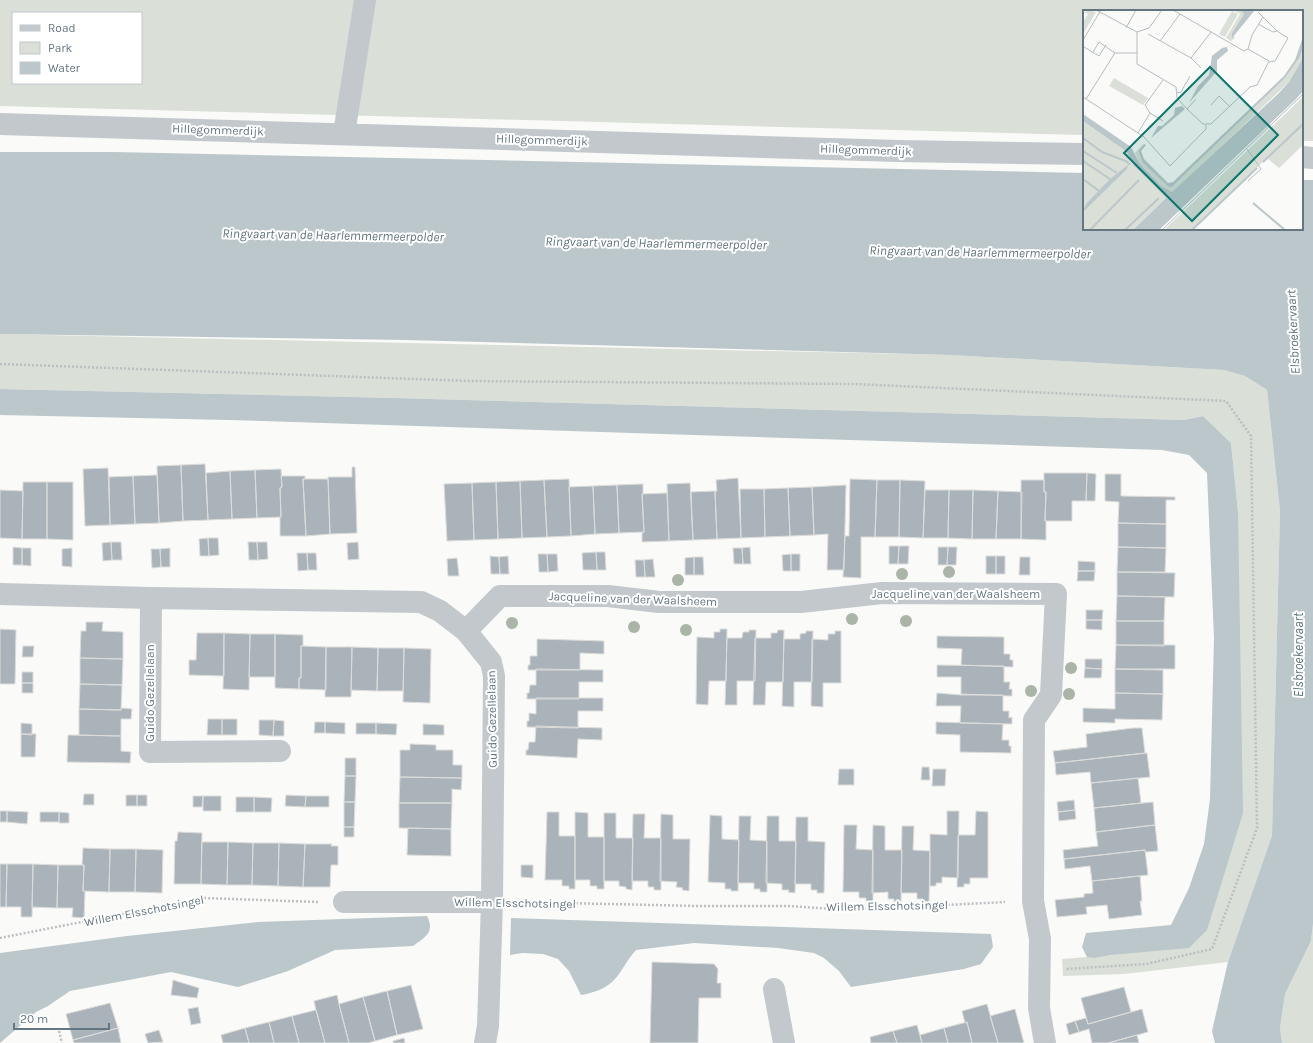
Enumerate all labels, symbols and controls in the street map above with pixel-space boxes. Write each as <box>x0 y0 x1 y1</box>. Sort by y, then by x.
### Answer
inset map <box>1083 10 1303 230</box>
legend <box>12 12 142 84</box>
text: Road <box>48 21 76 35</box>
text: Park <box>48 41 73 55</box>
text: Water <box>48 61 81 75</box>
street label: Hillegommerdijk <box>172 121 264 139</box>
street label: Hillegommerdijk <box>496 131 588 149</box>
street label: Hillegommerdijk <box>820 141 912 159</box>
water label: Ringvaart van de Haarlemmermeerpolder <box>222 226 444 244</box>
water label: Ringvaart van de Haarlemmermeerpolder <box>545 234 767 252</box>
water label: Ringvaart van de Haarlemmermeerpolder <box>869 243 1091 261</box>
water label: Elsbroekervaart <box>1283 289 1303 375</box>
street label: Jacqueline van der Waalsheem <box>872 587 1040 601</box>
street label: Jacqueline van der Waalsheem <box>549 589 717 609</box>
water label: Elsbroekervaart <box>1291 612 1306 697</box>
street label: Guido Gezellelaan <box>143 644 157 742</box>
street label: Guido Gezellelaan <box>484 670 500 768</box>
street label: Willem Elsschotsingel <box>83 892 205 930</box>
street label: Willem Elsschotsingel <box>454 895 576 911</box>
street label: Willem Elsschotsingel <box>826 898 948 914</box>
scale bar <box>14 1005 109 1031</box>
text: 20 m <box>20 1012 48 1026</box>

